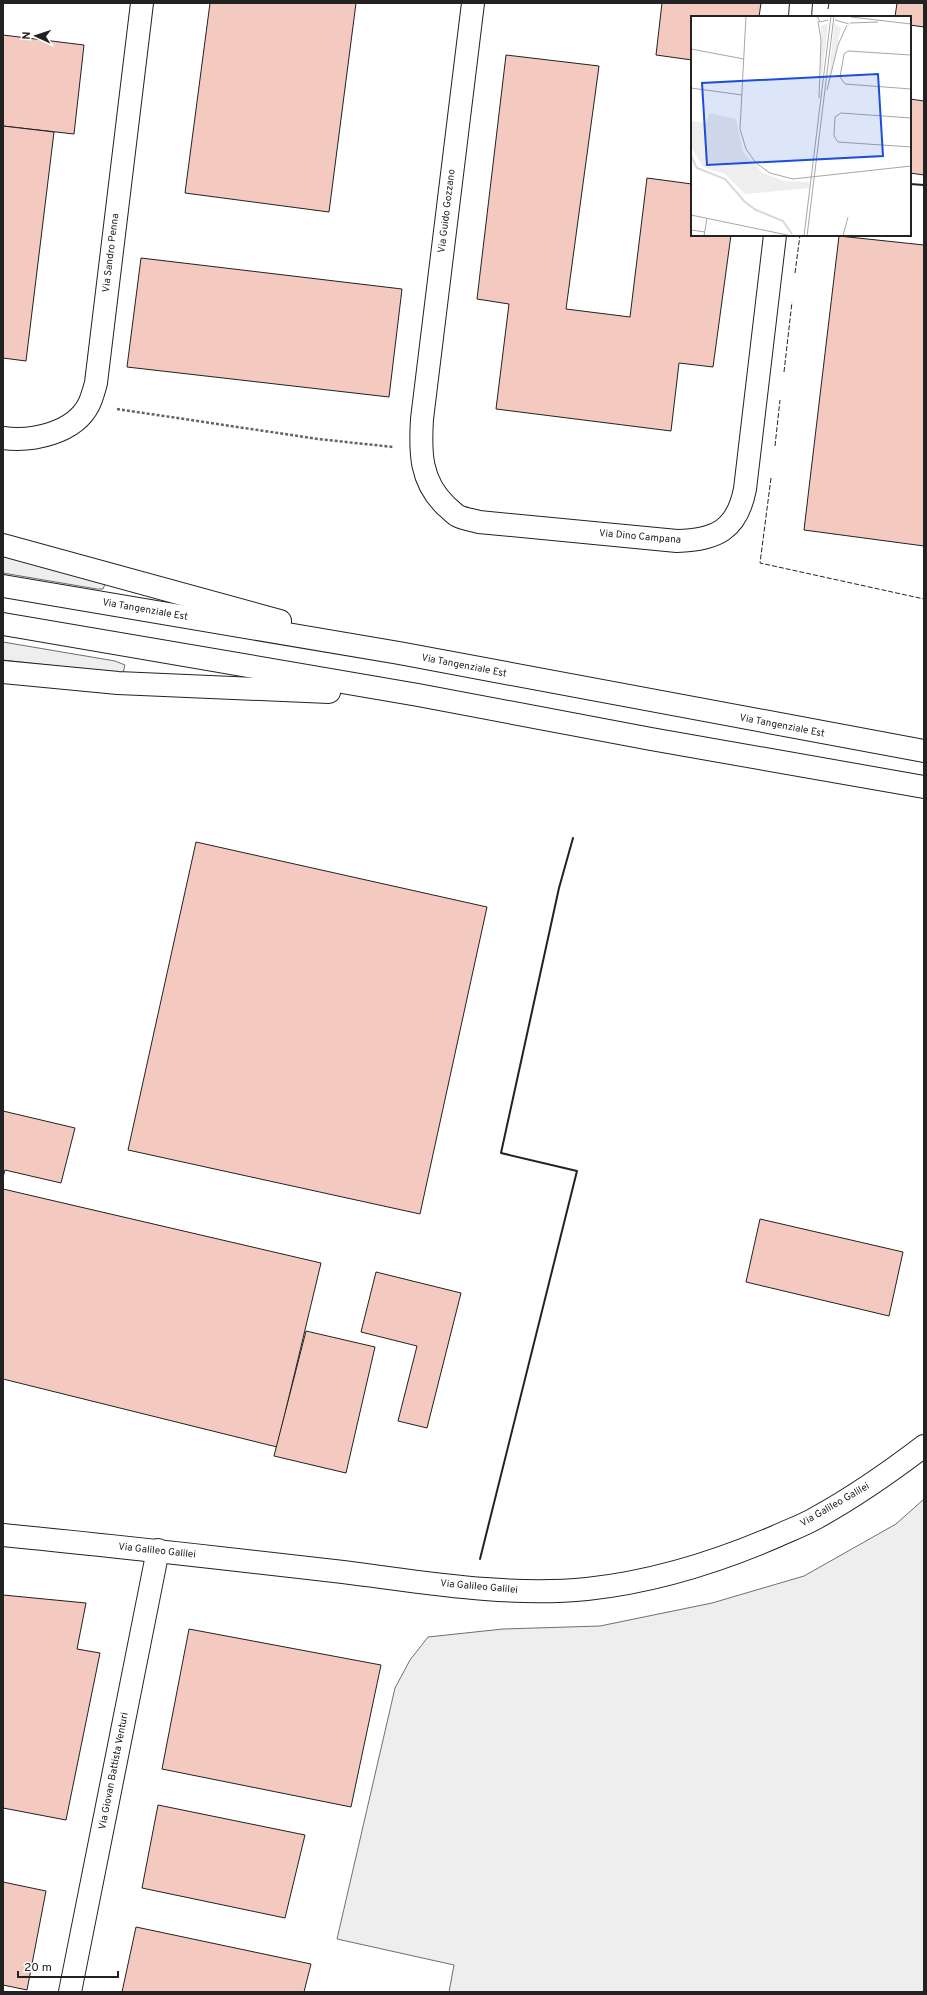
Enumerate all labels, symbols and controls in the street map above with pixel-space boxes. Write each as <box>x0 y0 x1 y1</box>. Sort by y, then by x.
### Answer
north arrow <box>16 16 56 56</box>
inset map <box>691 16 911 236</box>
text: N <box>20 31 34 40</box>
street label: Via Guido Gozzano <box>435 168 459 254</box>
street label: Via Sandro Penna <box>100 213 122 293</box>
street label: Via Dino Campana <box>598 527 682 547</box>
street label: Via Tangenziale Est <box>101 596 189 624</box>
street label: Via Tangenziale Est <box>420 651 508 681</box>
street label: Via Tangenziale Est <box>738 711 826 741</box>
street label: Via Galileo Galilei <box>798 1480 872 1530</box>
street label: Via Galileo Galilei <box>118 1540 196 1562</box>
street label: Via Galileo Galilei <box>440 1577 518 1597</box>
street label: Via Giovan Battista Venturi <box>96 1711 132 1831</box>
scale bar <box>18 1953 118 1979</box>
text: 20 m <box>24 1960 52 1976</box>

